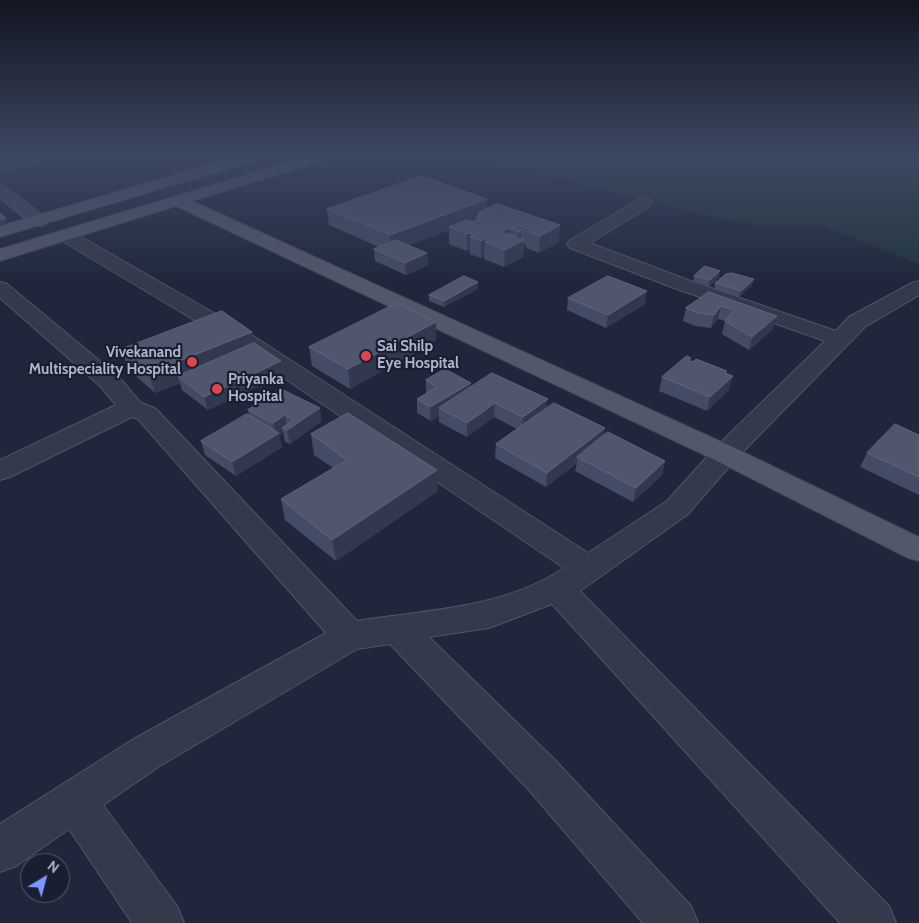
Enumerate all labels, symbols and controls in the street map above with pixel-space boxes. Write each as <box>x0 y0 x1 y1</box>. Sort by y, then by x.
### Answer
place label: Sai Shilp Eye Hospital <box>377 338 459 373</box>
place label: Vivekanand Multispeciality Hospital <box>29 344 181 379</box>
marker: Sai Shilp Eye Hospital <box>359 349 373 363</box>
marker: Vivekanand Multispeciality Hospital <box>185 355 199 369</box>
place label: Priyanka Hospital <box>228 371 284 406</box>
marker: Priyanka Hospital <box>210 382 224 396</box>
north arrow <box>20 853 70 903</box>
text: N <box>44 857 63 877</box>

